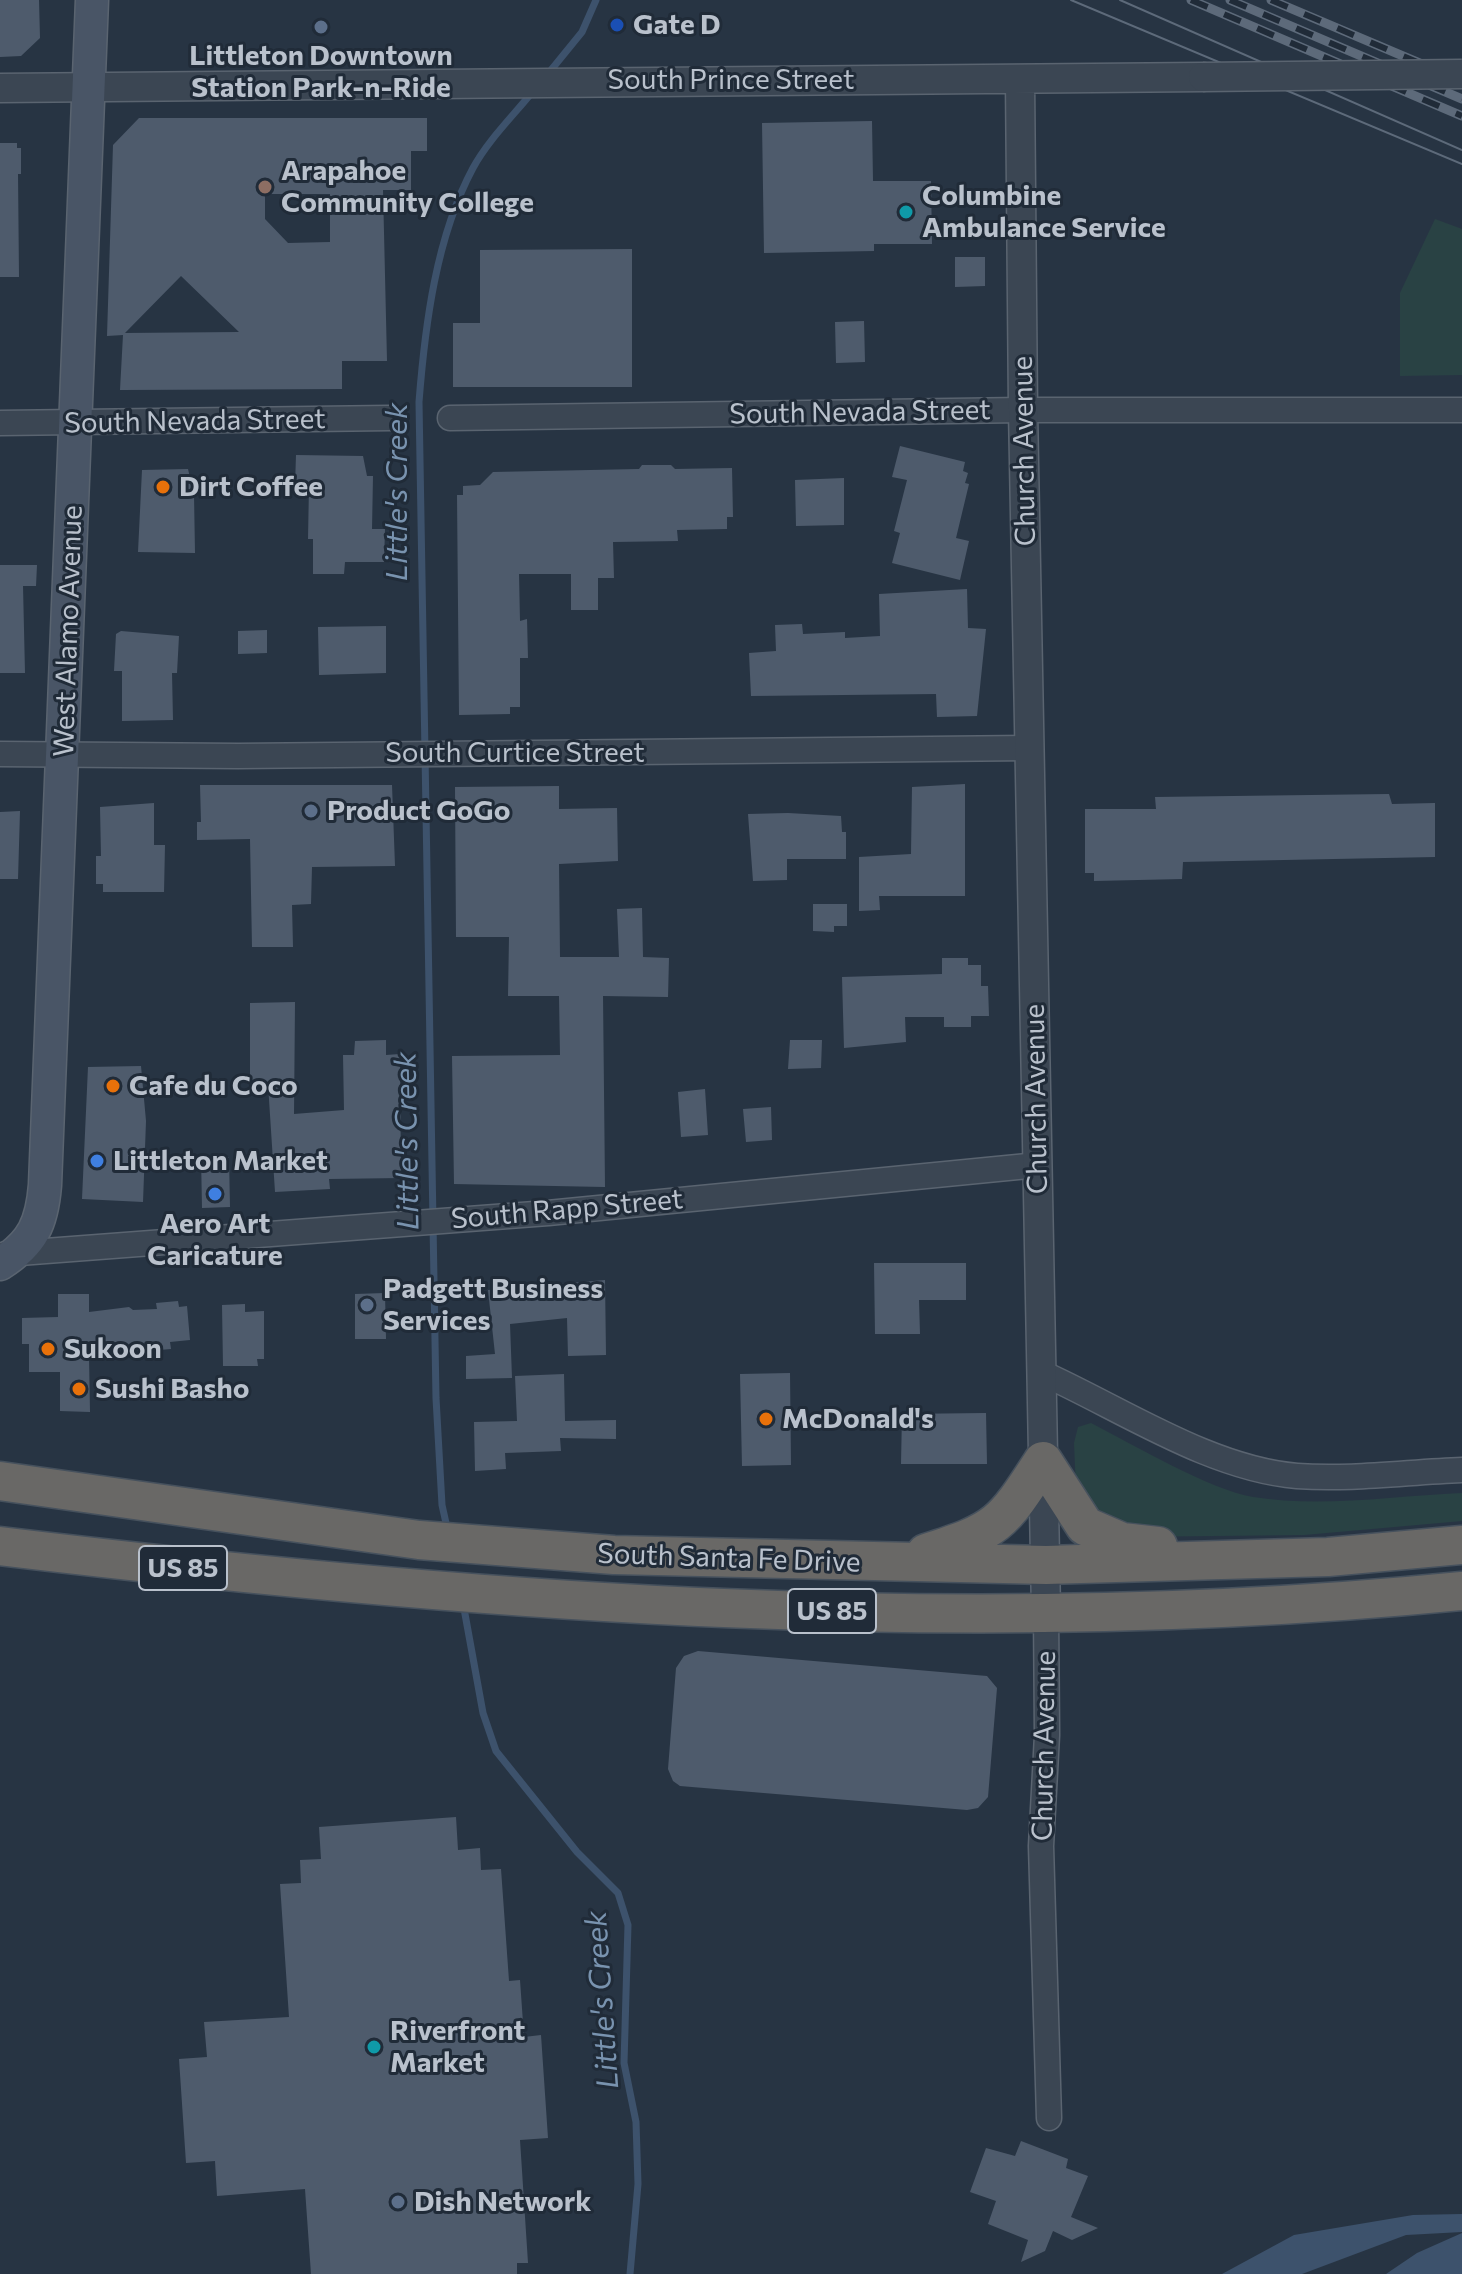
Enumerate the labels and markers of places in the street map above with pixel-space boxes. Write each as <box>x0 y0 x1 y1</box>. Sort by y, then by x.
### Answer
place label: Gate D <box>633 8 721 42</box>
marker: Gate D <box>608 16 626 34</box>
marker: Littleton Downtown Station Park-n-Ride <box>312 18 330 36</box>
place label: Littleton Downtown Station Park-n-Ride <box>189 39 453 105</box>
place label: Arapahoe Community College <box>281 154 534 220</box>
marker: Arapahoe Community College <box>256 178 274 196</box>
place label: Columbine Ambulance Service <box>922 179 1166 245</box>
marker: Columbine Ambulance Service <box>897 203 915 221</box>
place label: Dirt Coffee <box>179 470 323 504</box>
marker: Dirt Coffee <box>154 478 172 496</box>
place label: Product GoGo <box>327 794 510 828</box>
marker: Product GoGo <box>302 802 320 820</box>
place label: Cafe du Coco <box>129 1069 298 1103</box>
marker: Cafe du Coco <box>104 1077 122 1095</box>
place label: Littleton Market <box>113 1144 328 1178</box>
marker: Littleton Market <box>88 1152 106 1170</box>
marker: Aero Art Caricature <box>206 1185 224 1203</box>
place label: Aero Art Caricature <box>147 1207 283 1273</box>
place label: Padgett Business Services <box>383 1272 603 1338</box>
marker: Padgett Business Services <box>358 1296 376 1314</box>
place label: Sukoon <box>64 1332 162 1366</box>
marker: Sukoon <box>39 1340 57 1358</box>
place label: Sushi Basho <box>95 1372 249 1406</box>
marker: Sushi Basho <box>70 1380 88 1398</box>
place label: McDonald's <box>782 1402 934 1436</box>
marker: McDonald's <box>757 1410 775 1428</box>
place label: Riverfront Market <box>390 2014 525 2080</box>
marker: Riverfront Market <box>365 2038 383 2056</box>
place label: Dish Network <box>414 2185 591 2219</box>
marker: Dish Network <box>389 2193 407 2211</box>

